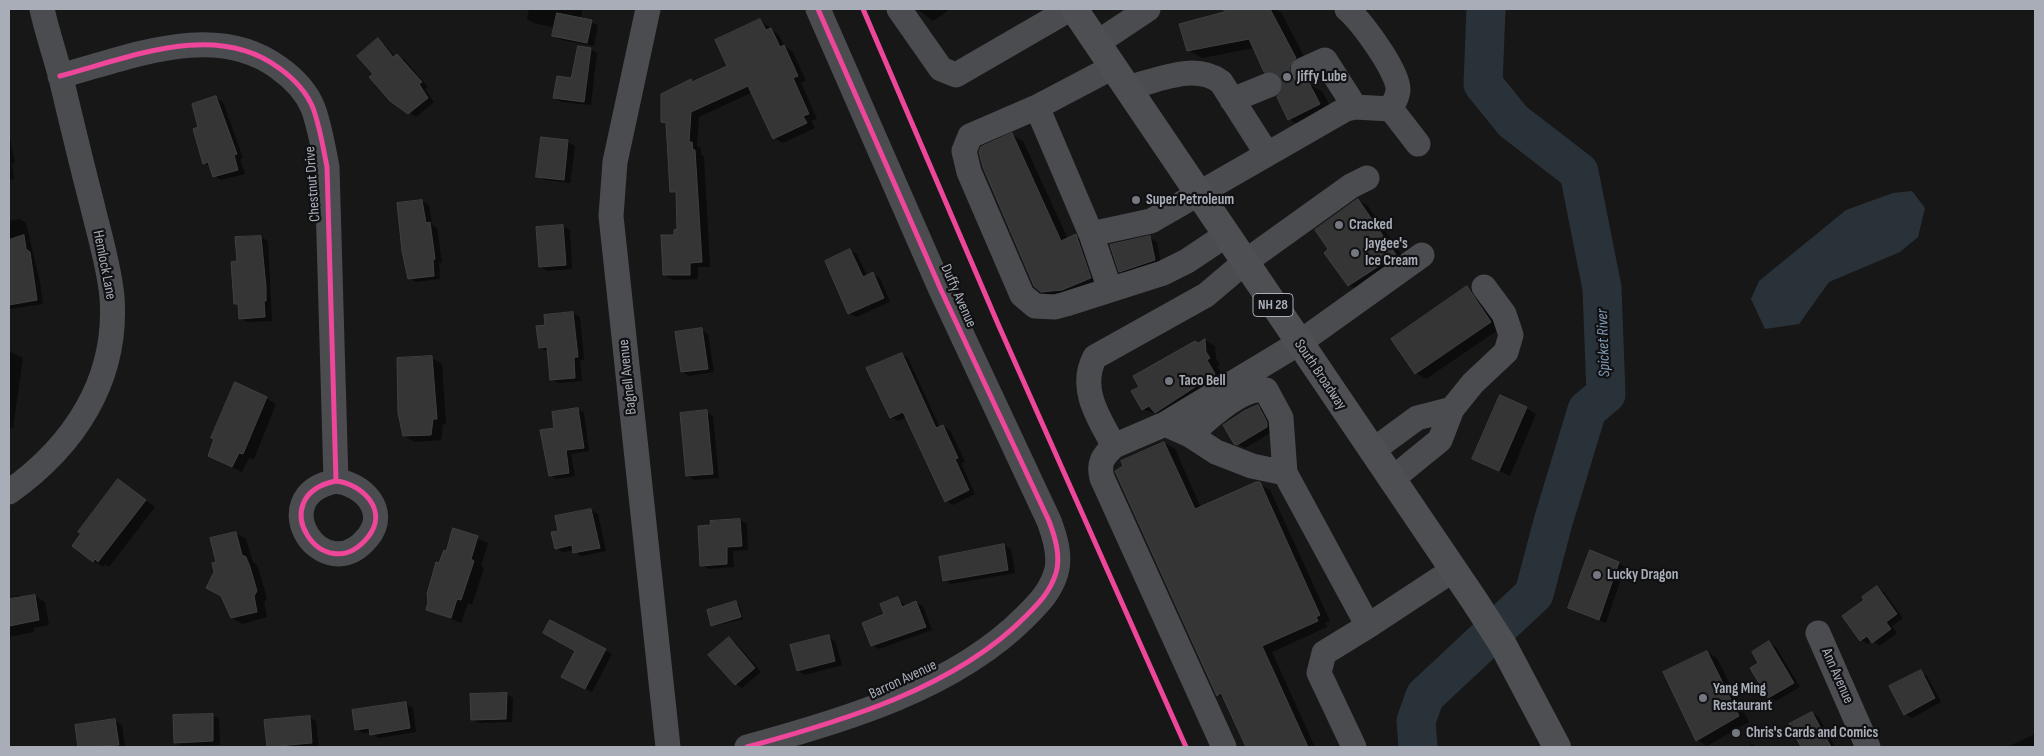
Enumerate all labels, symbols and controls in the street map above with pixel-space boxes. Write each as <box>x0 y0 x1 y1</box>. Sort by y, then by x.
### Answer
place label: Jiffy Lube <box>1297 68 1347 86</box>
marker: Jiffy Lube <box>1281 71 1293 83</box>
street label: Chestnut Drive <box>301 146 325 222</box>
place label: Super Petroleum <box>1146 191 1234 209</box>
marker: Super Petroleum <box>1130 194 1142 206</box>
place label: Cracked <box>1349 216 1393 234</box>
marker: Cracked <box>1333 219 1345 231</box>
street label: Hemlock Lane <box>88 229 120 301</box>
place label: Jaygee's Ice Cream <box>1365 235 1418 270</box>
marker: Jaygee's Ice Cream <box>1349 247 1361 259</box>
street label: Duffy Avenue <box>936 262 980 330</box>
road number: NH 28 <box>1253 294 1293 316</box>
water label: Spicket River <box>1593 308 1615 378</box>
street label: South Broadway <box>1290 336 1350 414</box>
street label: Bagnell Avenue <box>615 338 641 416</box>
place label: Taco Bell <box>1179 372 1226 390</box>
marker: Taco Bell <box>1163 375 1175 387</box>
place label: Lucky Dragon <box>1607 566 1678 584</box>
marker: Lucky Dragon <box>1591 569 1603 581</box>
street label: Ann Avenue <box>1817 646 1857 706</box>
street label: Barron Avenue <box>866 657 940 703</box>
place label: Yang Ming Restaurant <box>1713 680 1772 715</box>
marker: Yang Ming Restaurant <box>1697 692 1709 704</box>
place label: Chris's Cards and Comics <box>1746 724 1878 742</box>
marker: Chris's Cards and Comics <box>1730 727 1742 739</box>

